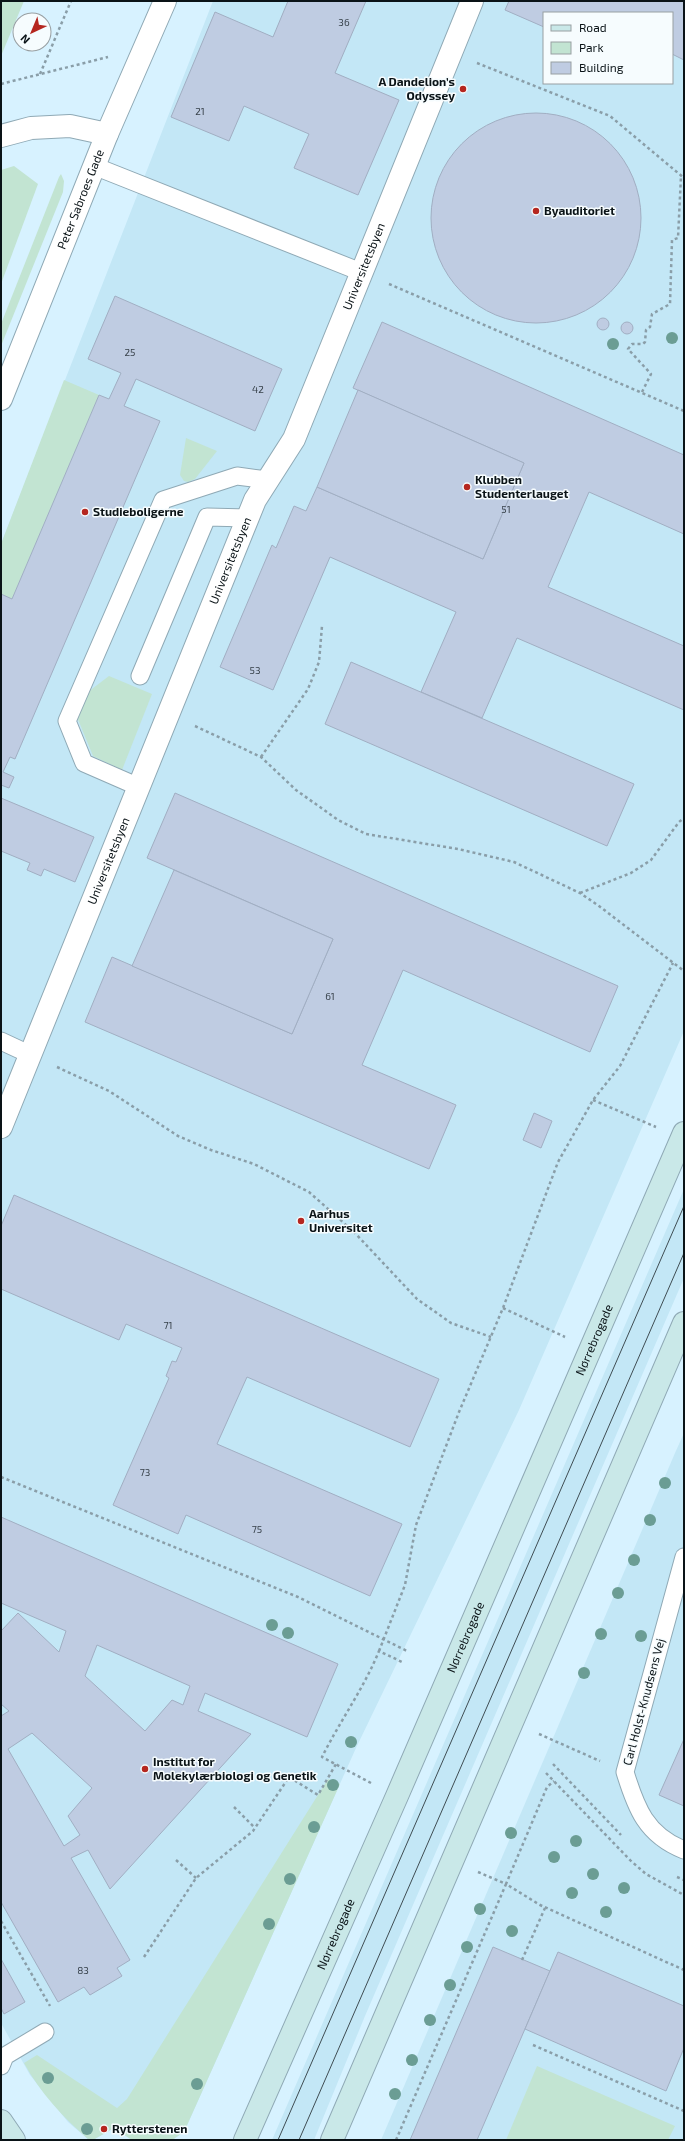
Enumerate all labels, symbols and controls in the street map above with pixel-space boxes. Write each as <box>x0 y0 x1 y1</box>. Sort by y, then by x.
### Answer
north arrow <box>12 12 52 52</box>
legend <box>543 12 673 84</box>
house number: 36 <box>338 16 350 28</box>
text: Road <box>579 20 607 34</box>
text: N <box>17 32 32 47</box>
text: Park <box>579 40 604 54</box>
text: Building <box>579 60 624 74</box>
place label: A Dandelion’s Odyssey <box>378 74 455 103</box>
marker: A Dandelion’s Odyssey <box>458 84 468 94</box>
house number: 21 <box>195 105 205 117</box>
street label: Peter Sabroes Gade <box>54 147 106 251</box>
place label: Byauditoriet <box>544 203 615 218</box>
marker: Byauditoriet <box>531 206 541 216</box>
street label: Universitetsbyen <box>339 221 387 312</box>
house number: 25 <box>125 346 135 358</box>
house number: 42 <box>252 383 264 395</box>
place label: Klubben Studenterlauget <box>475 472 569 500</box>
marker: Klubben Studenterlauget <box>462 482 472 492</box>
house number: 51 <box>501 503 511 515</box>
place label: Studieboligerne <box>93 504 184 518</box>
marker: Studieboligerne <box>80 507 90 517</box>
street label: Universitetsbyen <box>206 515 253 606</box>
house number: 53 <box>250 664 260 676</box>
street label: Universitetsbyen <box>84 815 132 906</box>
house number: 61 <box>325 990 335 1002</box>
place label: Aarhus Universitet <box>309 1206 373 1234</box>
marker: Aarhus Universitet <box>296 1216 306 1226</box>
street label: Nørrebrogade <box>572 1302 615 1377</box>
house number: 71 <box>163 1319 173 1331</box>
house number: 73 <box>140 1466 150 1478</box>
house number: 75 <box>252 1523 262 1535</box>
street label: Nørrebrogade <box>443 1599 486 1675</box>
street label: Carl Holst-Knudsens Vej <box>619 1637 668 1767</box>
place label: Institut for Molekylærbiologi og Genetik <box>153 1754 317 1783</box>
marker: Institut for Molekylærbiologi og Genetik <box>140 1764 150 1774</box>
street label: Nørrebrogade <box>313 1896 357 1971</box>
house number: 83 <box>77 1964 89 1976</box>
place label: Rytterstenen <box>112 2121 188 2136</box>
marker: Rytterstenen <box>99 2124 109 2134</box>

